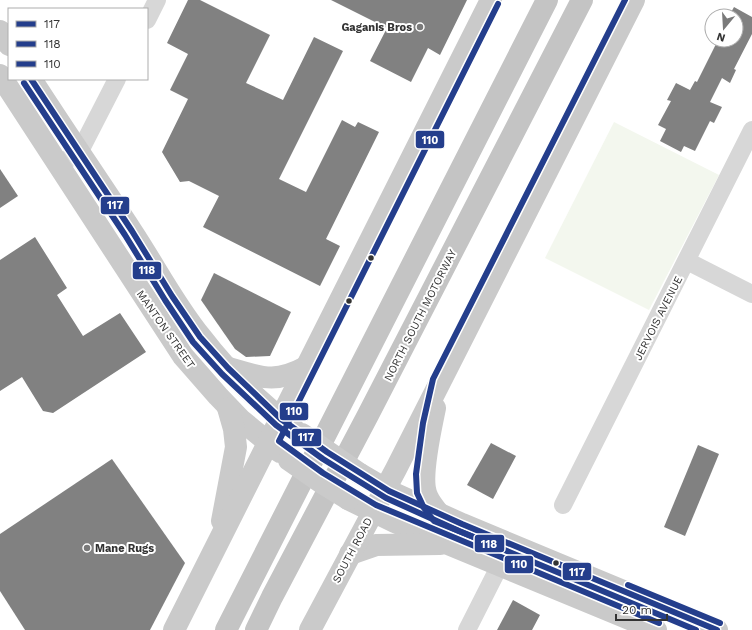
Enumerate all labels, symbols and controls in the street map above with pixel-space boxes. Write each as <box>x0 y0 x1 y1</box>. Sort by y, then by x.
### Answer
legend <box>8 8 148 80</box>
north arrow <box>704 8 744 48</box>
text: 117 <box>44 17 60 31</box>
place label: Gaganis Bros <box>341 21 412 34</box>
marker: Gaganis Bros <box>415 22 425 32</box>
text: N <box>715 30 727 44</box>
text: 118 <box>44 37 61 51</box>
text: 110 <box>44 57 61 71</box>
line badge: 110 <box>415 130 445 149</box>
text: 110 <box>422 134 438 147</box>
line badge: 117 <box>100 196 130 215</box>
text: 117 <box>107 199 123 212</box>
street label: NORTH SOUTH MOTORWAY <box>382 247 460 383</box>
unlabelled marker <box>366 253 376 263</box>
line badge: 118 <box>132 261 162 280</box>
text: 118 <box>139 264 155 277</box>
street label: JERVOIS AVENUE <box>632 274 685 363</box>
street label: MANTON STREET <box>134 288 198 371</box>
unlabelled marker <box>344 296 354 306</box>
line badge: 110 <box>279 402 309 421</box>
text: 110 <box>286 405 302 418</box>
line badge: 117 <box>291 428 322 447</box>
text: 117 <box>298 431 314 444</box>
street label: SOUTH ROAD <box>330 515 375 585</box>
line badge: 118 <box>474 534 505 553</box>
text: 118 <box>481 538 497 551</box>
place label: Mane Rugs <box>95 542 154 555</box>
marker: Mane Rugs <box>82 543 92 553</box>
line badge: 110 <box>504 555 534 574</box>
text: 110 <box>511 558 527 571</box>
unlabelled marker <box>551 558 561 568</box>
line badge: 117 <box>562 562 592 581</box>
text: 117 <box>569 566 585 579</box>
scale bar <box>616 596 667 622</box>
text: 20 m <box>622 603 652 617</box>

